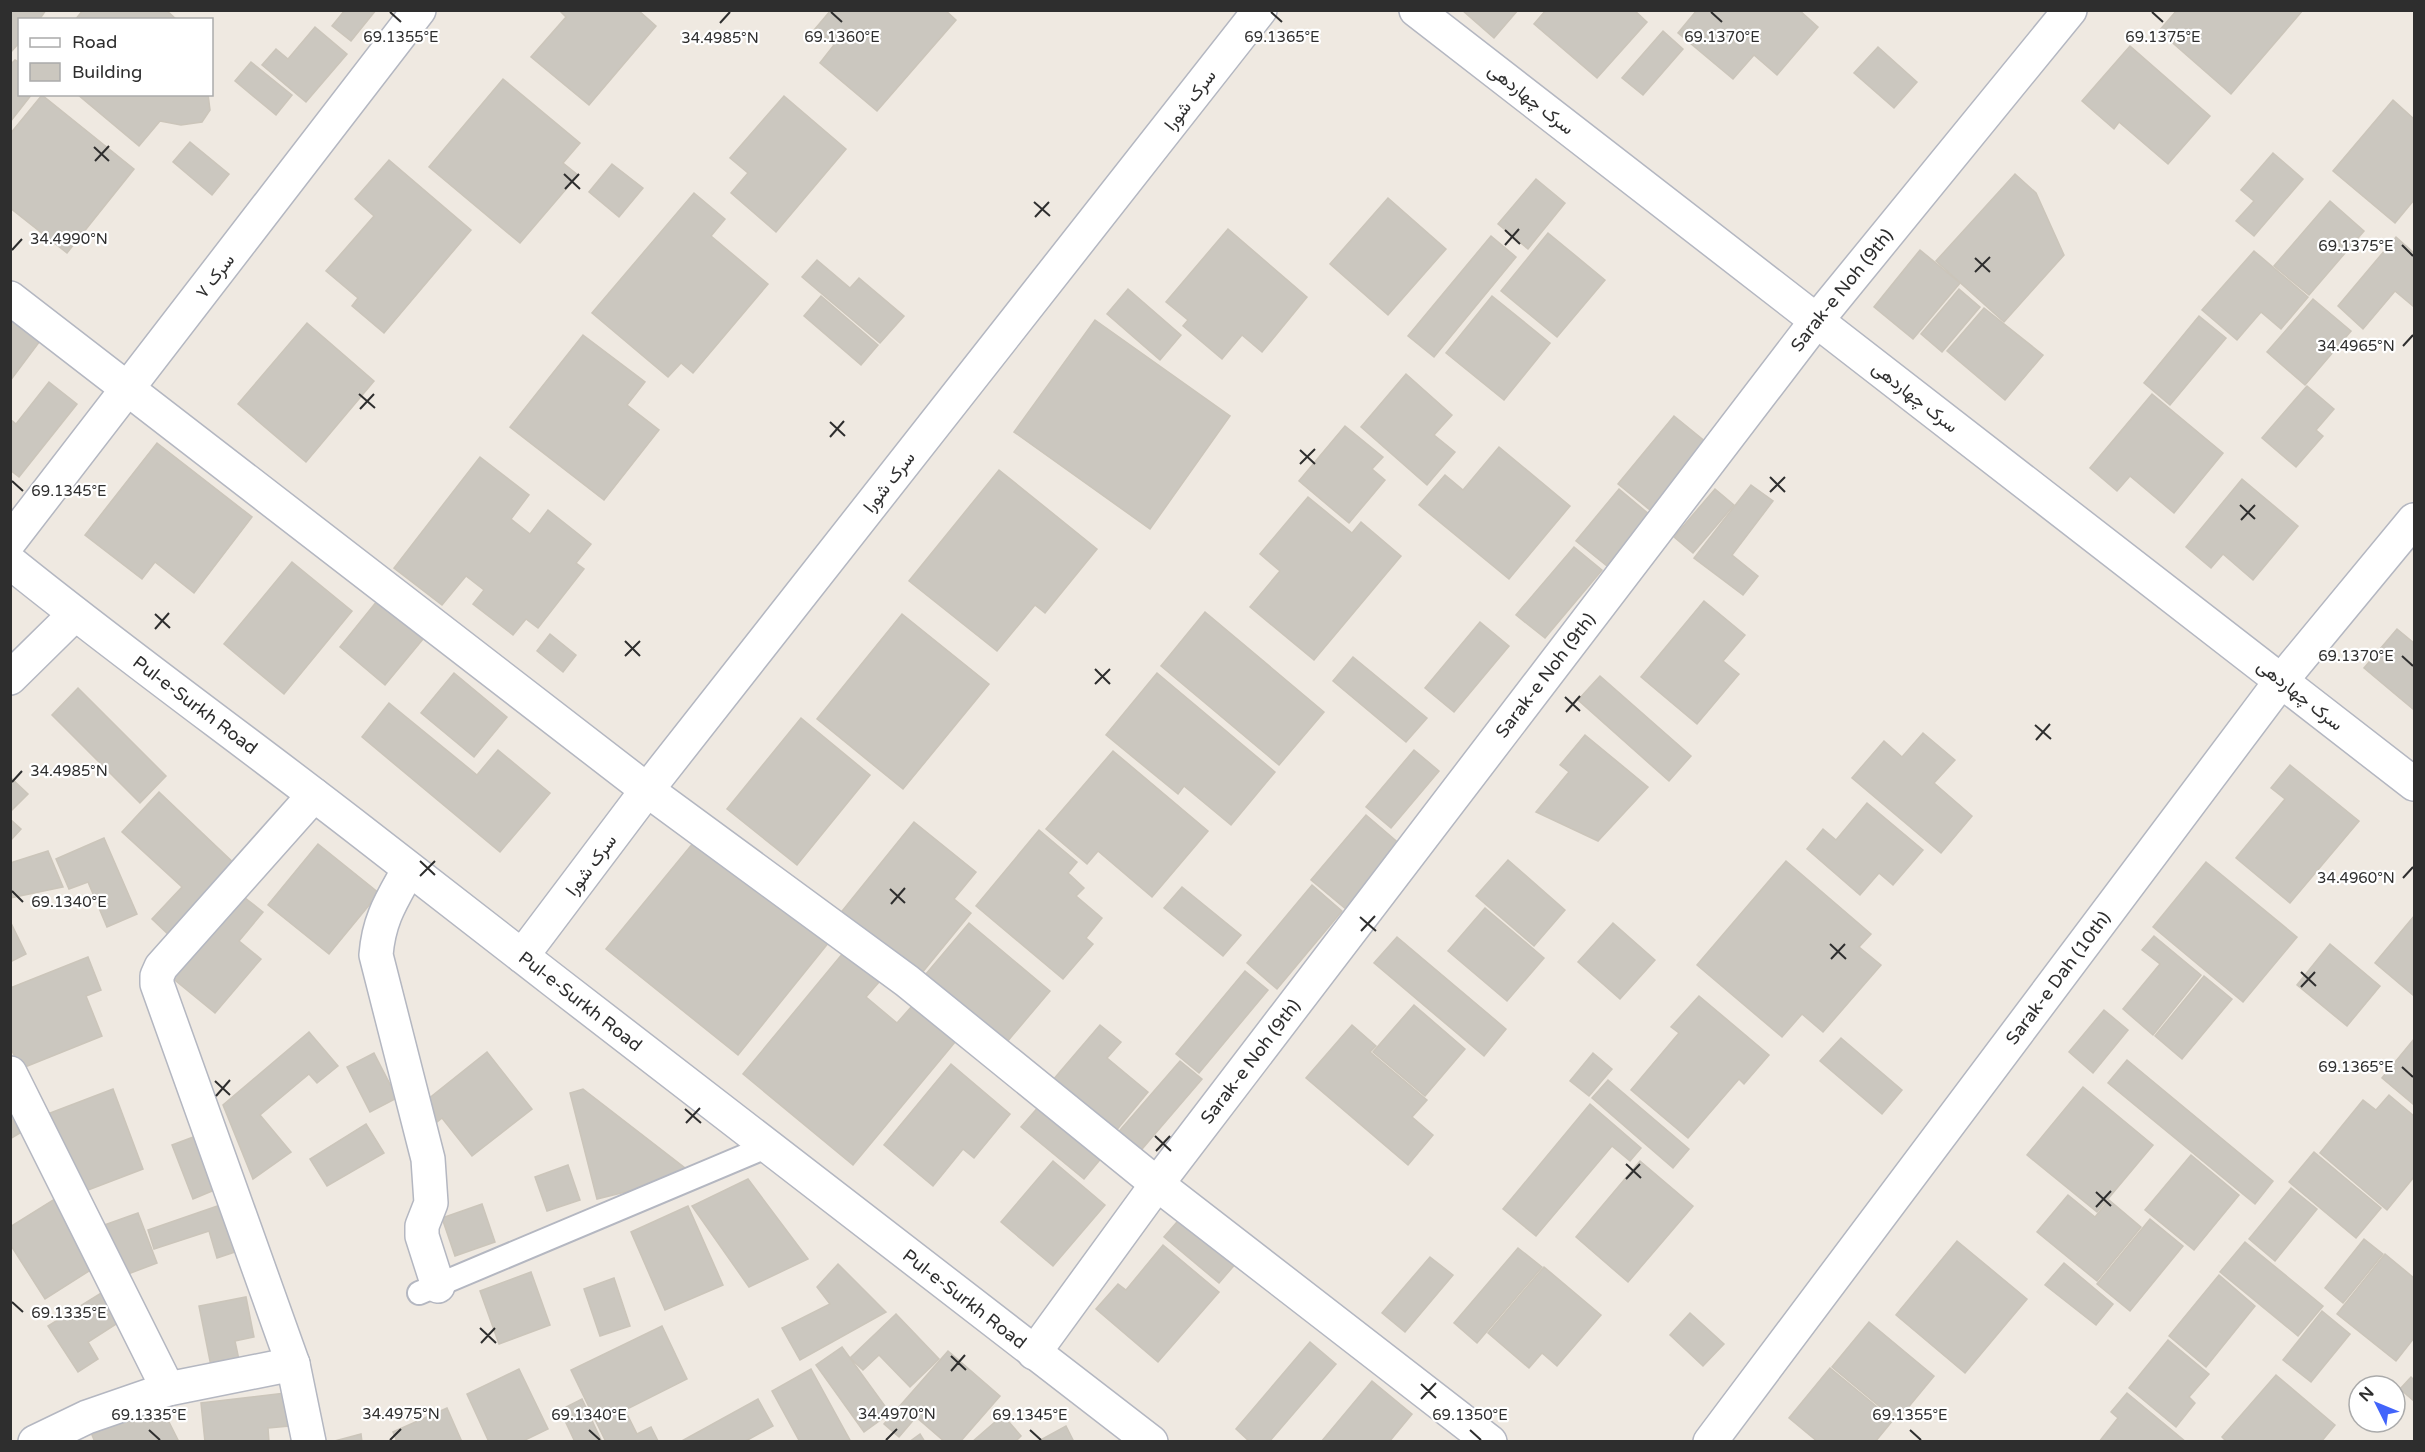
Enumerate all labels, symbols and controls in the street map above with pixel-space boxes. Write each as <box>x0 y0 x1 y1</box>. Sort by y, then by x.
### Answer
legend <box>18 18 213 96</box>
text: 69.1355°E <box>363 28 439 46</box>
text: 69.1360°E <box>804 28 880 46</box>
text: 69.1365°E <box>1244 28 1320 46</box>
text: 69.1370°E <box>1684 28 1760 46</box>
text: 69.1375°E <box>2125 28 2201 46</box>
text: 34.4985°N <box>681 29 759 47</box>
text: Road <box>72 31 117 53</box>
street label: سرک چهاردهی <box>1483 59 1578 140</box>
text: Building <box>72 61 142 83</box>
street label: سرک شورا <box>1159 65 1221 135</box>
street label: Sarak-e Noh (9th) <box>1786 224 1898 356</box>
text: 34.4990°N <box>30 230 108 248</box>
text: 69.1375°E <box>2318 237 2394 255</box>
street label: سرک ۷ <box>191 249 239 303</box>
text: 34.4965°N <box>2317 337 2395 355</box>
street label: سرک چهاردهی <box>1867 357 1962 438</box>
street label: سرک شورا <box>858 447 920 517</box>
text: 69.1345°E <box>31 482 107 500</box>
street label: Sarak-e Noh (9th) <box>1491 609 1600 742</box>
text: 69.1370°E <box>2318 647 2394 665</box>
street label: Pul-e-Surkh Road <box>128 651 262 759</box>
street label: سرک چهاردهی <box>2252 655 2347 736</box>
text: 34.4985°N <box>30 762 108 780</box>
street label: سرک شورا <box>561 830 621 900</box>
text: 34.4960°N <box>2317 869 2395 887</box>
text: 69.1340°E <box>31 893 107 911</box>
street label: Sarak-e Dah (10th) <box>2001 907 2115 1049</box>
street label: Pul-e-Surkh Road <box>514 947 647 1056</box>
street label: Sarak-e Noh (9th) <box>1196 995 1305 1128</box>
text: 69.1365°E <box>2318 1058 2394 1076</box>
street label: Pul-e-Surkh Road <box>898 1244 1031 1354</box>
text: 69.1335°E <box>31 1304 107 1322</box>
north arrow <box>2347 1374 2407 1434</box>
text: N <box>2355 1383 2378 1406</box>
text: 34.4975°N <box>362 1405 440 1423</box>
text: 34.4970°N <box>858 1405 936 1423</box>
text: 69.1335°E <box>111 1406 187 1424</box>
text: 69.1340°E <box>551 1406 627 1424</box>
text: 69.1345°E <box>992 1406 1068 1424</box>
text: 69.1350°E <box>1432 1406 1508 1424</box>
text: 69.1355°E <box>1872 1406 1948 1424</box>

